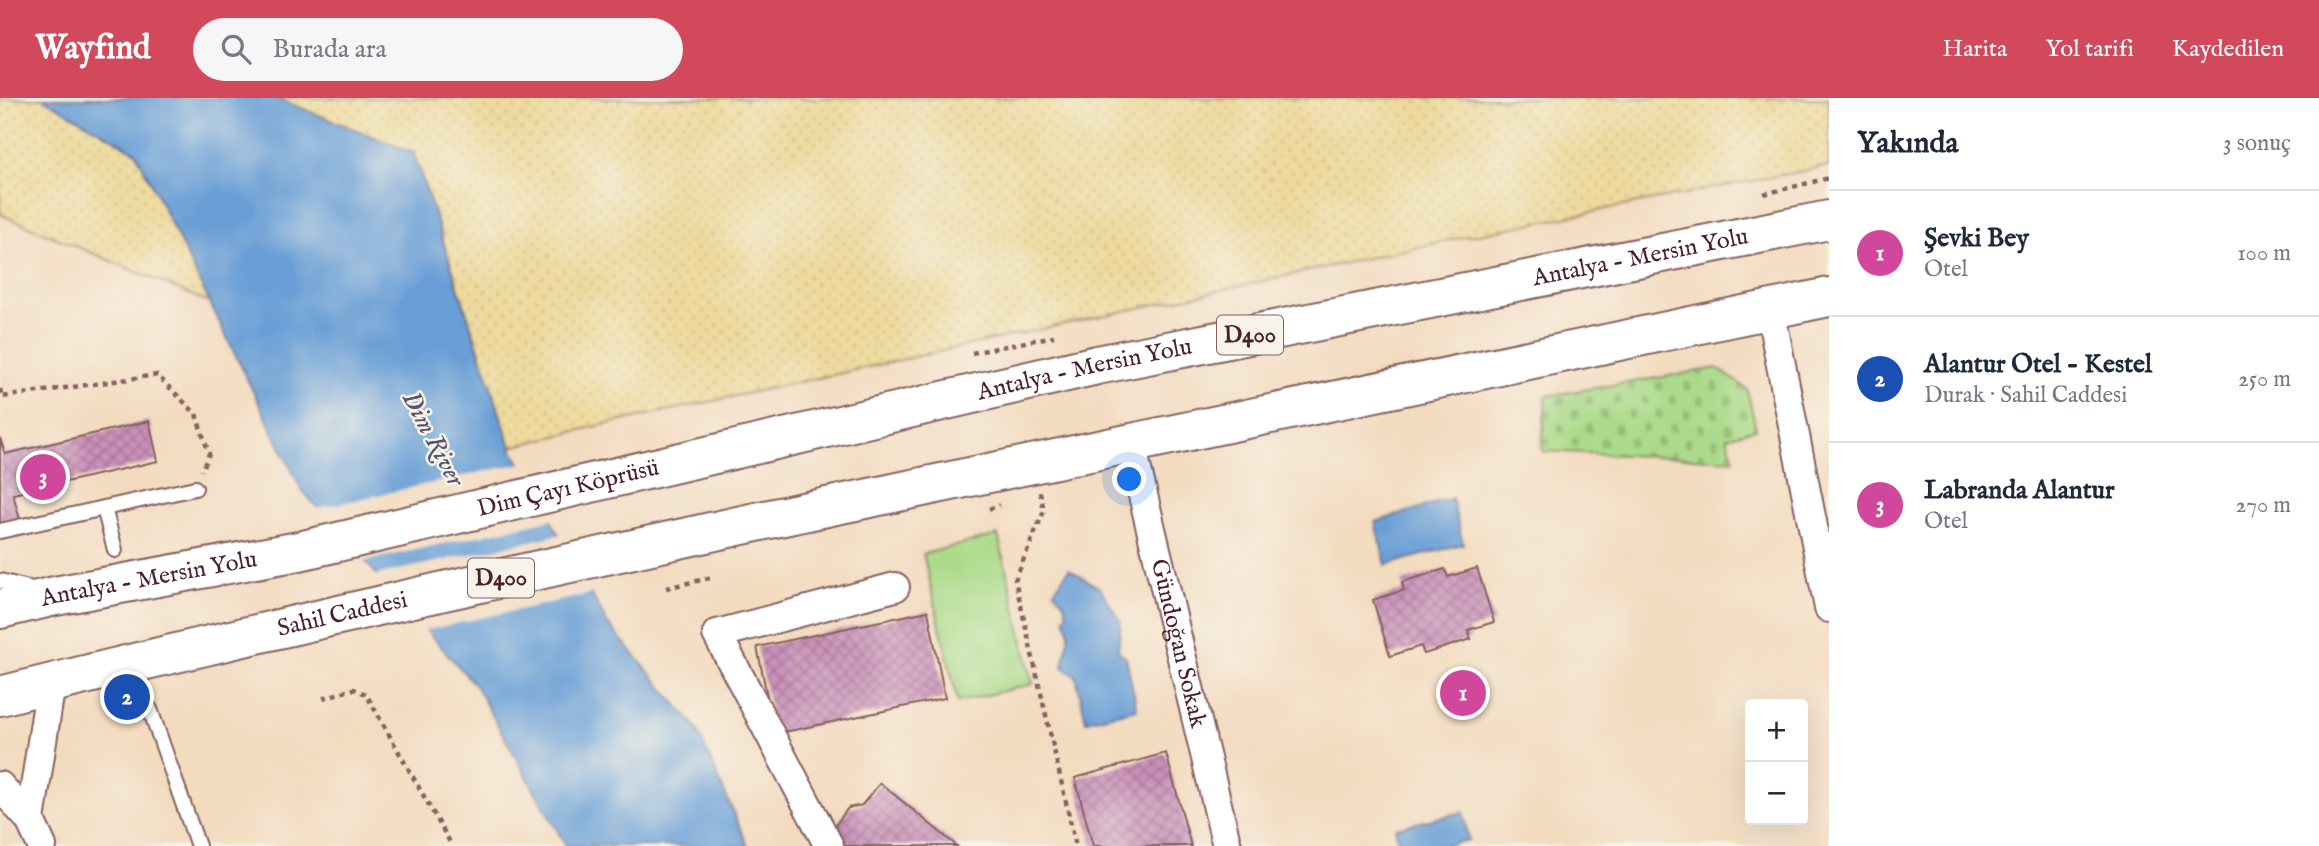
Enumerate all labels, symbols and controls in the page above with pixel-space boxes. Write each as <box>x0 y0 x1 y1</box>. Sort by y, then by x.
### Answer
search box <box>193 18 683 81</box>
text: Wayfind <box>35 28 151 70</box>
icon: search <box>217 30 255 68</box>
text: Burada ara <box>273 33 387 66</box>
text: Harita <box>1943 34 2007 65</box>
text: Yol tarifi <box>2045 34 2134 65</box>
text: Kaydedilen <box>2172 34 2284 65</box>
text: Yakında <box>1857 125 1959 163</box>
text: 3 sonuç <box>2223 129 2291 158</box>
street label: Antalya - Mersin Yolu <box>1529 221 1751 294</box>
text: Şevki Bey <box>1924 222 2029 255</box>
text: 1 <box>1876 239 1884 268</box>
text: 100 m <box>2237 239 2291 268</box>
text: Otel <box>1924 255 1968 284</box>
road number: D400 <box>1217 316 1283 354</box>
street label: Antalya - Mersin Yolu <box>973 331 1195 408</box>
text: Alantur Otel - Kestel <box>1924 348 2152 381</box>
text: 2 <box>1875 365 1885 394</box>
text: 250 m <box>2238 365 2291 394</box>
text: Durak · Sahil Caddesi <box>1924 381 2127 410</box>
water label: Dim River <box>394 386 472 493</box>
pin: 3 <box>20 451 66 503</box>
street label: Dim Çayı Köprüsü <box>474 452 662 524</box>
your location <box>1112 462 1146 496</box>
text: Labranda Alantur <box>1924 474 2115 507</box>
text: 3 <box>1876 491 1884 520</box>
text: 270 m <box>2236 491 2291 520</box>
text: Otel <box>1924 507 1968 536</box>
street label: Antalya - Mersin Yolu <box>37 544 259 615</box>
street label: Gündoğan Sokak <box>1143 556 1214 731</box>
road number: D400 <box>468 558 534 598</box>
street label: Sahil Caddesi <box>274 584 410 644</box>
pin: 1 <box>1440 667 1486 719</box>
pin: 2 <box>104 671 150 723</box>
map controls <box>1745 699 1808 825</box>
button: + <box>1745 699 1808 762</box>
button: − <box>1745 762 1808 825</box>

